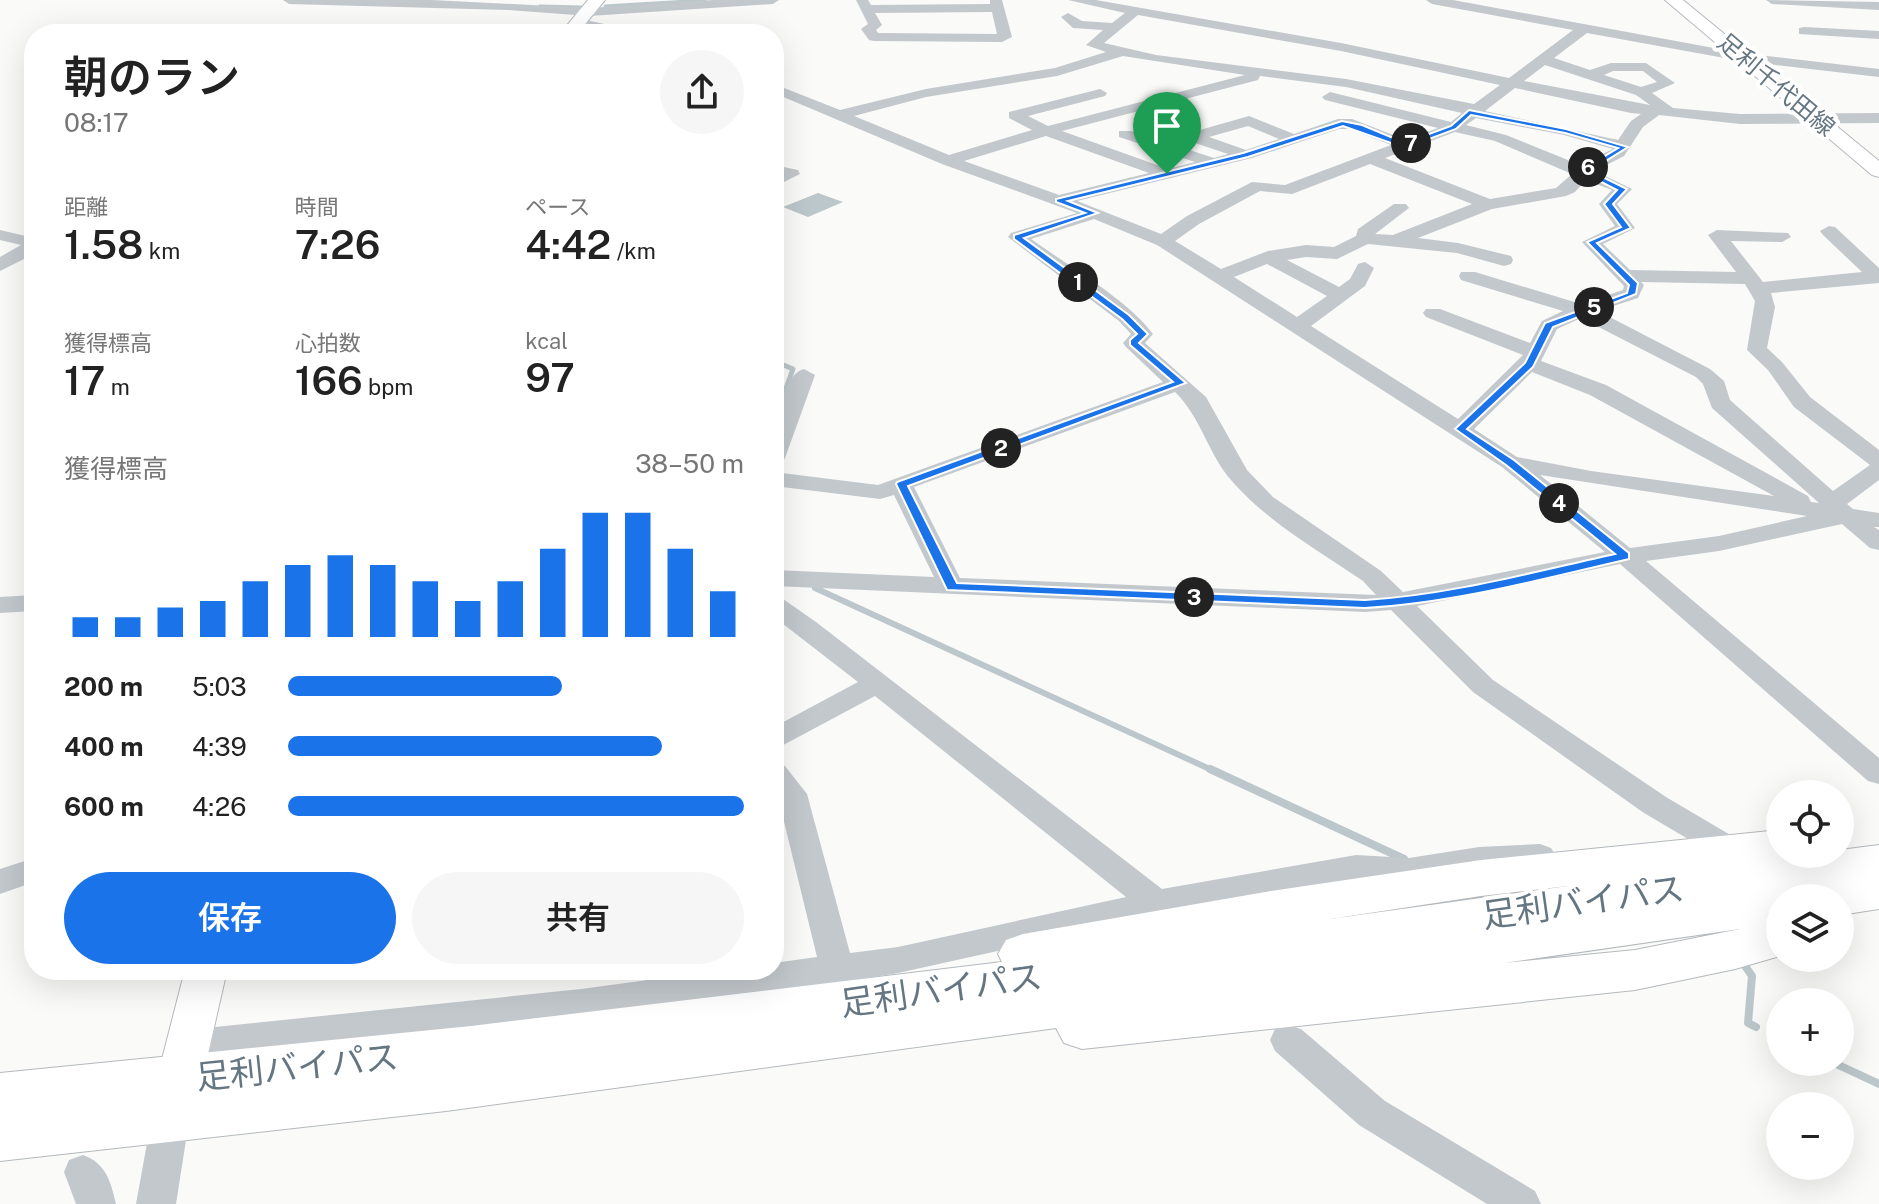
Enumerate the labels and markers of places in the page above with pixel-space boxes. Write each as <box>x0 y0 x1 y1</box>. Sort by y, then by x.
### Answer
pin <box>1133 92 1201 174</box>
pin: 7 <box>1391 123 1431 163</box>
pin: 6 <box>1568 147 1608 187</box>
pin: 1 <box>1058 262 1098 302</box>
pin: 5 <box>1574 287 1614 327</box>
pin: 2 <box>981 428 1021 468</box>
pin: 4 <box>1539 483 1579 523</box>
pin: 3 <box>1174 577 1214 617</box>

